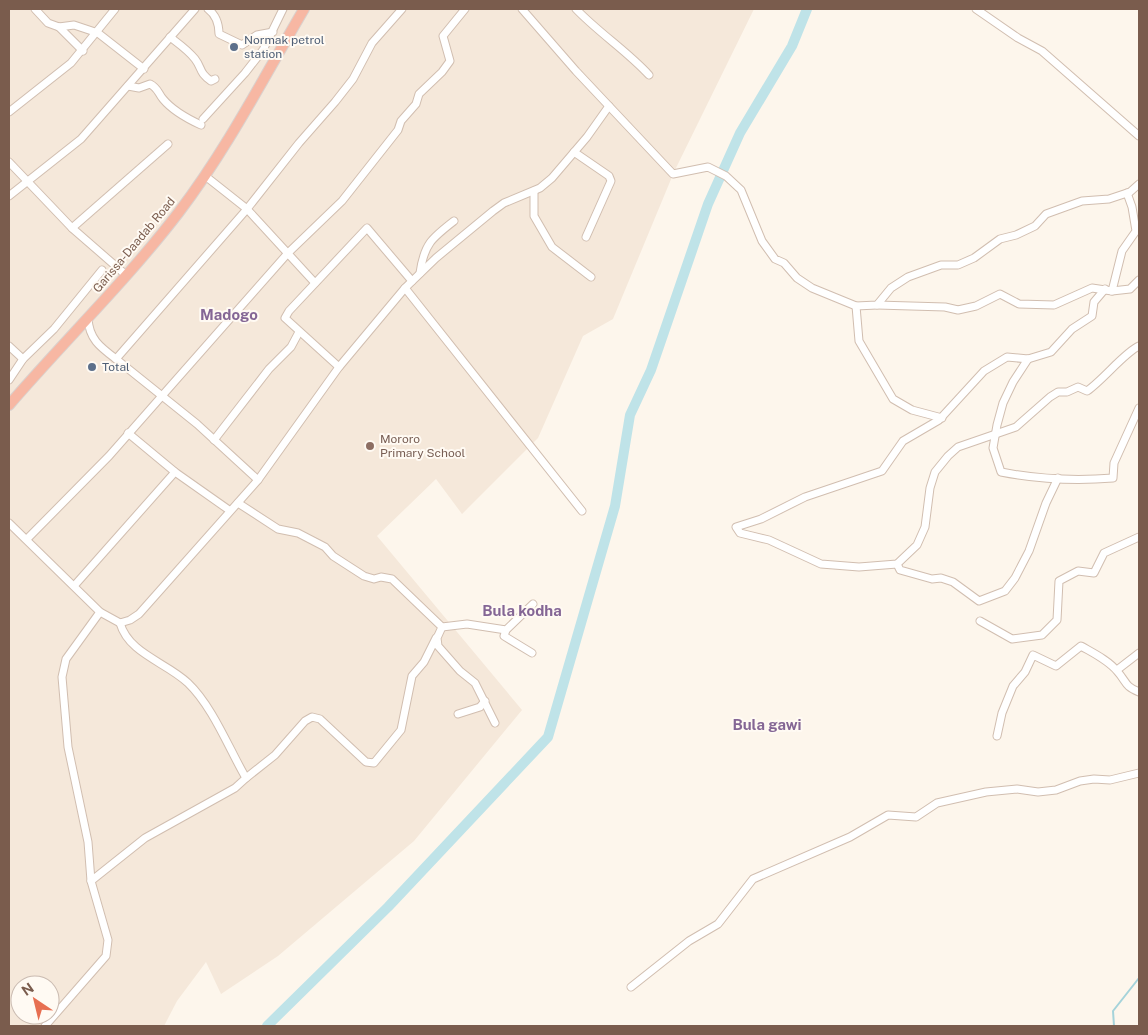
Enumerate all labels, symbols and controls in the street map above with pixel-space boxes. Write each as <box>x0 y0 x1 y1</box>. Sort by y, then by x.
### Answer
place label: Normak petrol station <box>244 33 325 61</box>
marker: Normak petrol station <box>228 41 240 53</box>
street label: Garissa-Daadab Road <box>90 194 178 296</box>
district label: Madogo <box>200 306 258 323</box>
place label: Total <box>102 360 130 374</box>
marker: Total <box>86 361 98 373</box>
place label: Mororo Primary School <box>380 432 465 460</box>
marker: Mororo Primary School <box>364 440 376 452</box>
district label: Bula kodha <box>482 602 562 619</box>
district label: Bula gawi <box>732 716 802 733</box>
north arrow <box>10 975 60 1025</box>
text: N <box>18 980 37 999</box>

